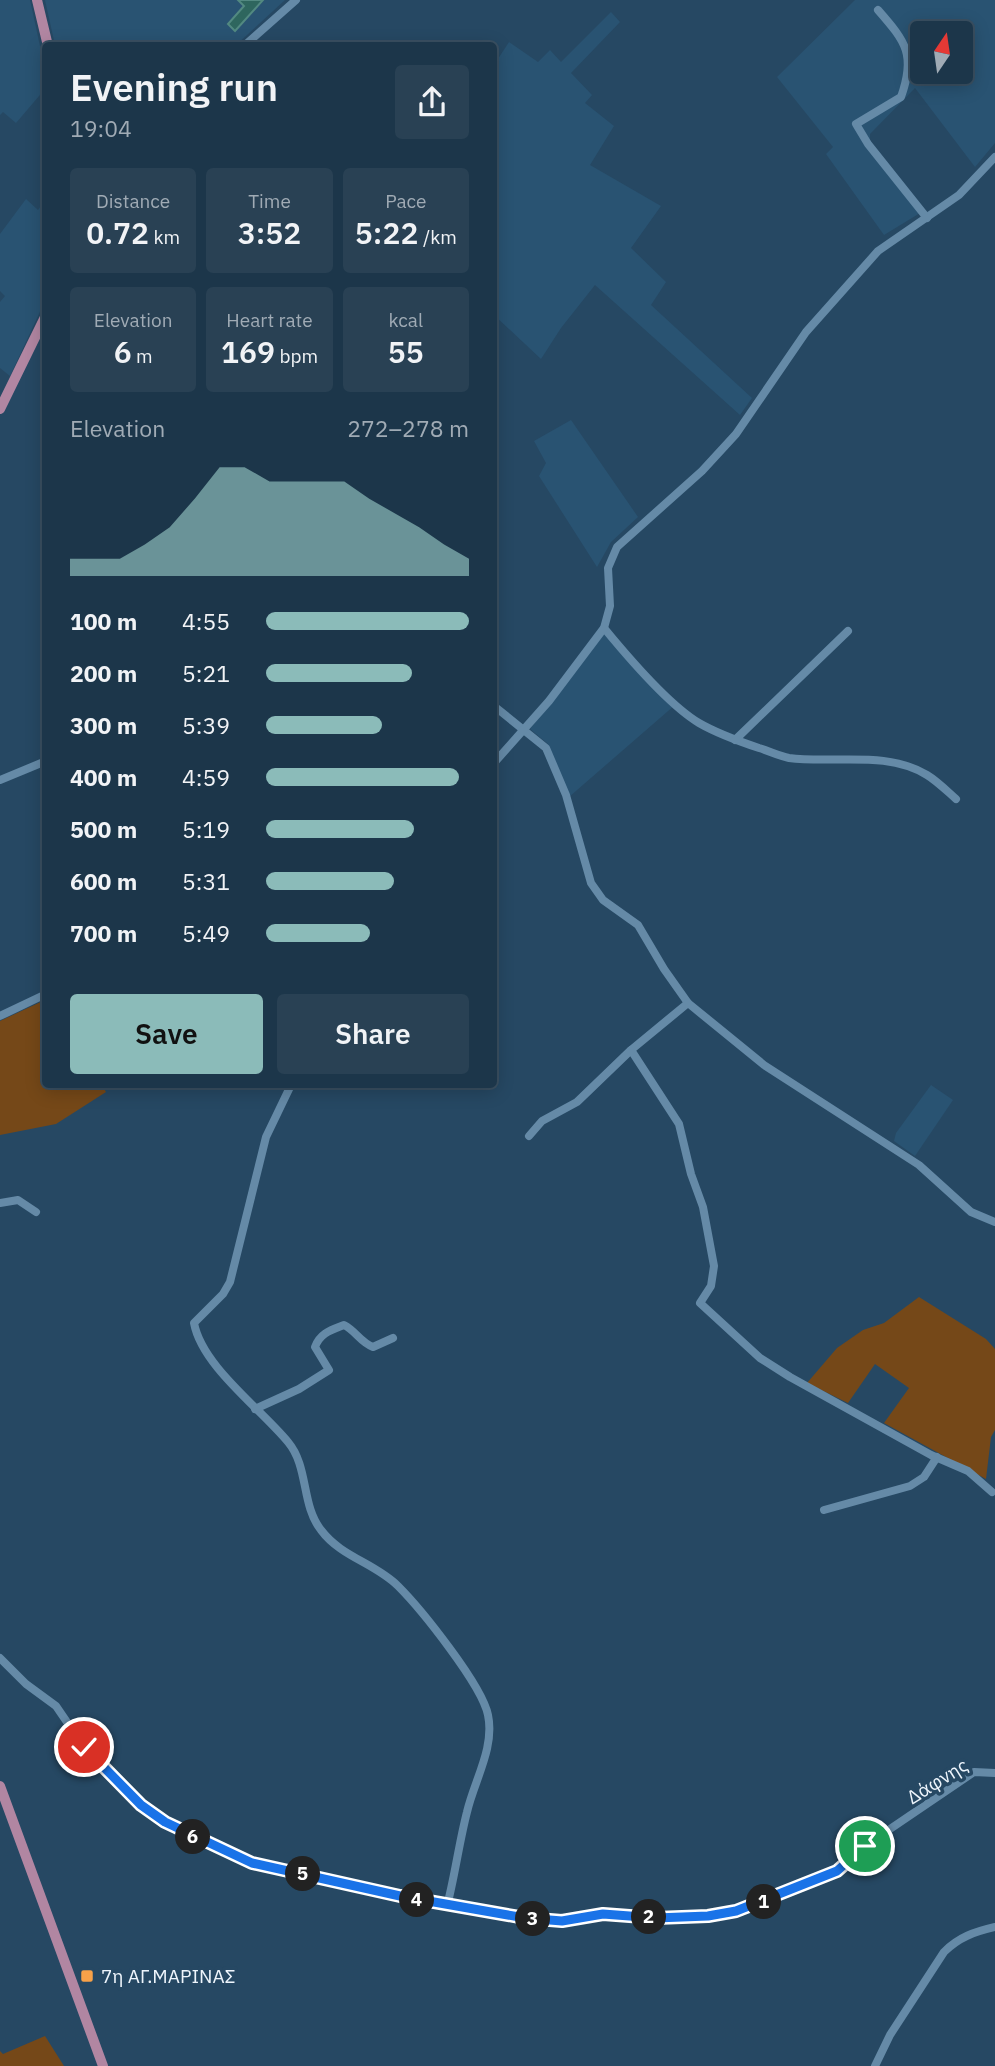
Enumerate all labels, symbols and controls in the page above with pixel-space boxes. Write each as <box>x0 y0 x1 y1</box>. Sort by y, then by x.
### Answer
north arrow <box>910 21 973 84</box>
map controls <box>910 21 973 84</box>
text: Evening run <box>70 62 278 111</box>
button: share <box>395 65 469 139</box>
text: 19:04 <box>70 113 132 143</box>
text: Distance <box>96 189 170 213</box>
text: Time <box>248 189 291 213</box>
text: Pace <box>385 189 427 213</box>
text: 0.72 <box>86 213 149 252</box>
text: 3:52 <box>238 213 301 252</box>
text: 5:22 <box>355 213 418 252</box>
text: km <box>149 225 180 249</box>
text: /km <box>418 225 457 249</box>
text: Elevation <box>94 308 173 332</box>
text: Heart rate <box>226 308 313 332</box>
text: kcal <box>389 308 423 332</box>
text: 6 <box>114 332 132 371</box>
text: 169 <box>221 332 275 371</box>
text: 55 <box>388 332 424 371</box>
text: m <box>132 344 153 368</box>
text: bpm <box>275 344 318 368</box>
text: Elevation <box>70 413 165 443</box>
text: 272–278 m <box>347 413 469 443</box>
text: 100 m <box>70 606 137 636</box>
text: 4:55 <box>182 606 230 636</box>
text: 200 m <box>70 658 137 688</box>
text: 5:21 <box>182 658 230 688</box>
text: 300 m <box>70 710 137 740</box>
text: 5:39 <box>182 710 230 740</box>
text: 400 m <box>70 762 137 792</box>
text: 4:59 <box>182 762 230 792</box>
text: 500 m <box>70 814 137 844</box>
text: 5:19 <box>182 814 230 844</box>
text: 600 m <box>70 866 137 896</box>
text: 5:31 <box>182 866 230 896</box>
text: 700 m <box>70 918 137 948</box>
text: 5:49 <box>182 918 230 948</box>
button: Save <box>70 994 263 1074</box>
button: Share <box>277 994 469 1074</box>
pin <box>54 1717 114 1777</box>
icon: check <box>65 1728 103 1766</box>
street label: Δάφνης <box>902 1753 972 1809</box>
pin <box>835 1816 895 1876</box>
pin: 6 <box>176 1820 210 1854</box>
text: 6 <box>187 1824 198 1848</box>
icon: arrive <box>846 1827 884 1865</box>
pin: 5 <box>286 1856 320 1892</box>
text: 5 <box>297 1861 308 1885</box>
pin: 4 <box>400 1882 434 1918</box>
pin: 1 <box>746 1884 782 1920</box>
text: 4 <box>411 1887 422 1911</box>
text: 1 <box>758 1889 769 1913</box>
pin: 2 <box>632 1899 666 1934</box>
pin: 3 <box>516 1902 550 1937</box>
text: 2 <box>643 1904 654 1928</box>
text: 3 <box>527 1906 538 1930</box>
place label: 7η ΑΓ.ΜΑΡΙΝΑΣ <box>101 1964 235 1988</box>
marker: 7η ΑΓ.ΜΑΡΙΝΑΣ <box>79 1968 95 1984</box>

